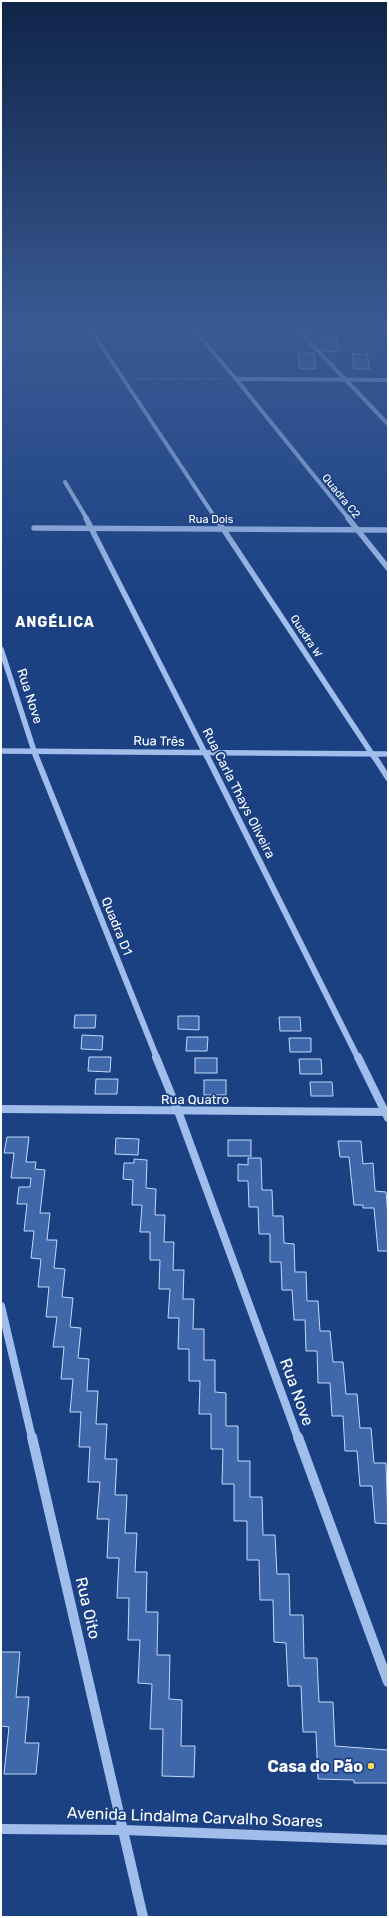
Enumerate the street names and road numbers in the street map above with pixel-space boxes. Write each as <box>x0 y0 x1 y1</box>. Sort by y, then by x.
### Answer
street label: Quadra C2 <box>319 471 363 521</box>
street label: Rua Dois <box>189 513 234 526</box>
street label: Quadra W <box>287 612 325 660</box>
street label: Rua Nove <box>14 666 46 726</box>
street label: Rua Carla Thays Oliveira <box>200 725 278 861</box>
street label: Rua Três <box>133 733 185 749</box>
street label: Quadra D1 <box>99 895 135 957</box>
street label: Rua Quatro <box>161 1092 229 1107</box>
street label: Rua Nove <box>276 1356 318 1428</box>
street label: Rua Oito <box>72 1575 104 1641</box>
street label: Avenida Lindalma Carvalho Soares <box>67 1803 323 1831</box>

